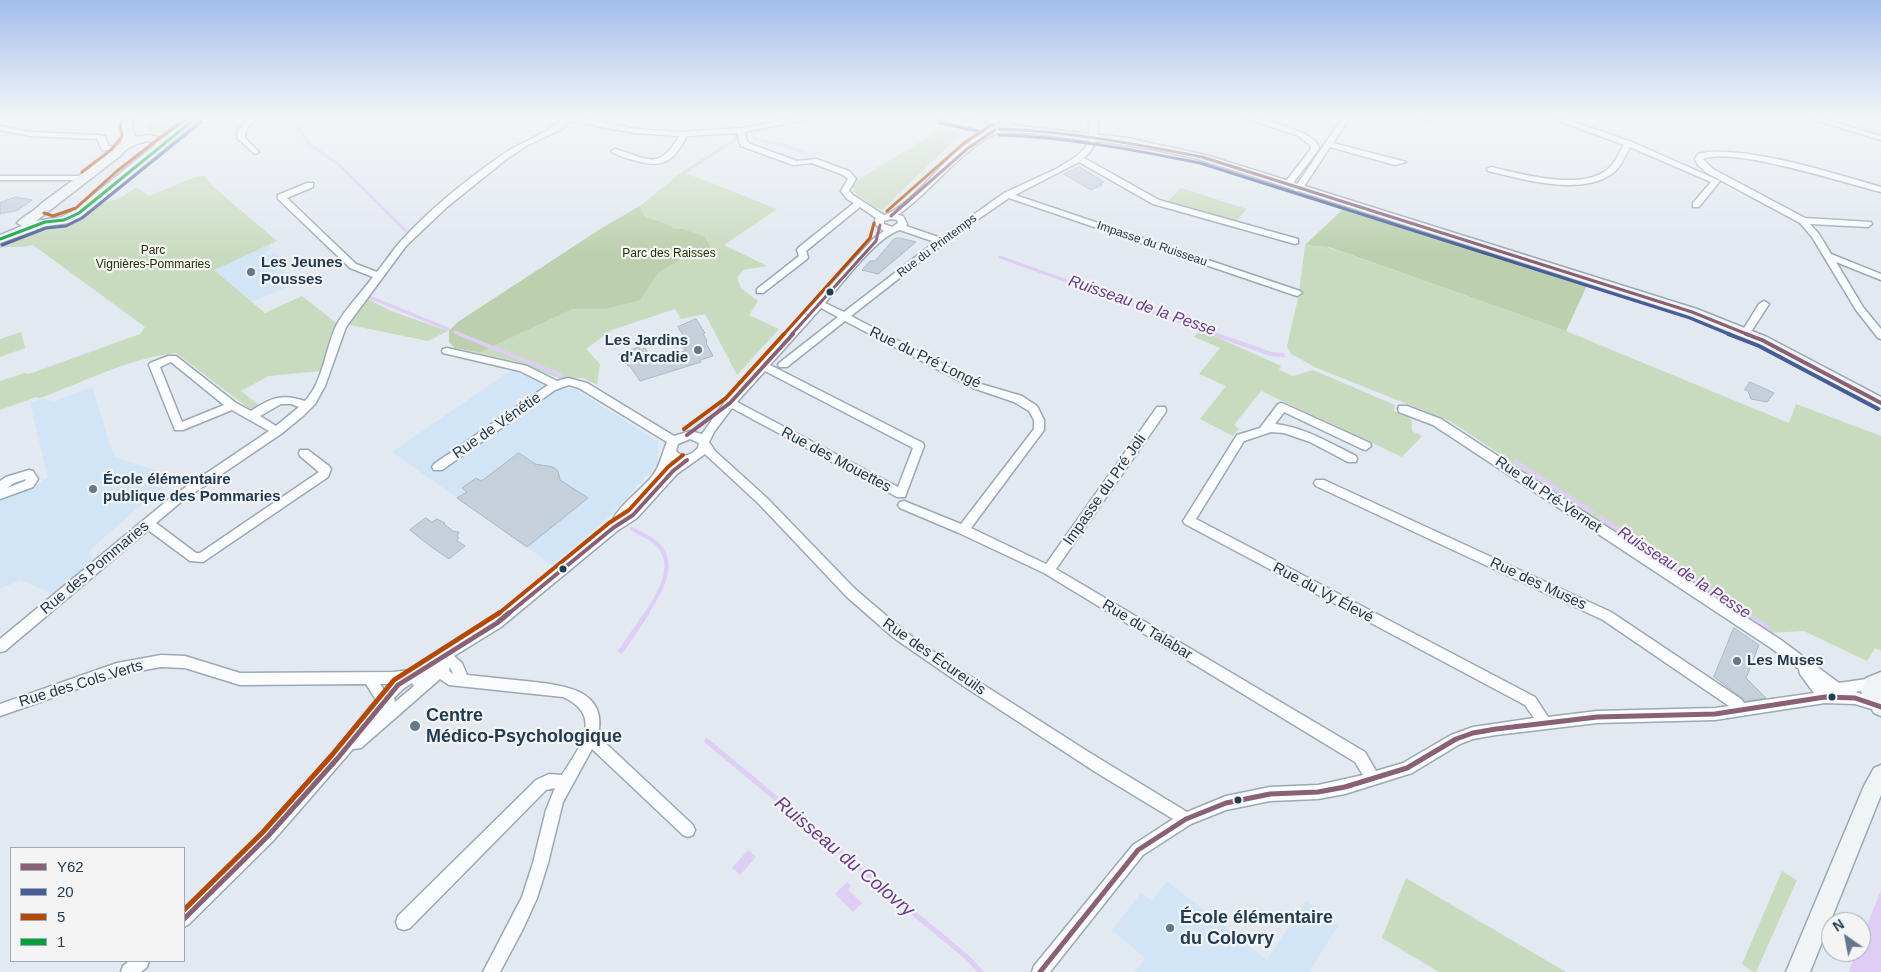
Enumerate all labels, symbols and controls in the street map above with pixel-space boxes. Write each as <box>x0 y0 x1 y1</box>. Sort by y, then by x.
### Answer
street label: Rue du Printemps <box>894 211 980 281</box>
street label: Impasse du Ruisseau <box>1095 218 1209 270</box>
park label: Parc Vignières-Pommaries <box>96 244 210 272</box>
park label: Parc des Raisses <box>622 247 716 261</box>
place label: Les Jeunes Pousses <box>261 254 343 289</box>
marker: Les Jeunes Pousses <box>245 266 257 278</box>
water label: Ruisseau de la Pesse <box>1066 272 1218 340</box>
unlabelled marker <box>825 287 835 297</box>
street label: Rue du Pré Longé <box>866 323 984 393</box>
place label: Les Jardins d'Arcadie <box>605 332 688 367</box>
marker: Les Jardins d'Arcadie <box>692 344 704 356</box>
street label: Rue de Vénétie <box>449 389 545 463</box>
street label: Rue des Mouettes <box>778 423 894 497</box>
street label: Impasse du Pré Joli <box>1060 431 1150 549</box>
street label: Rue du Pré-Vernet <box>1491 453 1605 537</box>
place label: École élémentaire publique des Pommaries <box>103 471 281 506</box>
marker: École élémentaire publique des Pommaries <box>87 483 99 495</box>
street label: Rue des Pommaries <box>37 517 153 619</box>
water label: Ruisseau de la Pesse <box>1614 523 1754 623</box>
street label: Rue des Muses <box>1487 554 1589 614</box>
street label: Rue du Vy Élevé <box>1270 559 1376 627</box>
unlabelled marker <box>558 564 568 574</box>
street label: Rue du Talabar <box>1099 596 1195 664</box>
street label: Rue des Écureuils <box>879 615 989 699</box>
place label: Les Muses <box>1747 652 1824 670</box>
marker: Les Muses <box>1731 655 1743 667</box>
street label: Rue des Cols Verts <box>17 657 145 711</box>
unlabelled marker <box>1827 692 1837 702</box>
place label: Centre Médico-Psychologique <box>426 705 622 748</box>
marker: Centre Médico-Psychologique <box>408 719 422 733</box>
water label: Ruisseau du Colovry <box>770 792 918 922</box>
unlabelled marker <box>1233 795 1243 805</box>
legend <box>10 847 185 962</box>
text: Y62 <box>57 858 84 875</box>
text: 20 <box>57 883 74 900</box>
place label: École élémentaire du Colovry <box>1180 907 1333 950</box>
text: 5 <box>57 908 65 925</box>
north arrow <box>1821 912 1871 962</box>
text: N <box>1830 916 1847 935</box>
marker: École élémentaire du Colovry <box>1164 922 1176 934</box>
text: 1 <box>57 933 65 950</box>

